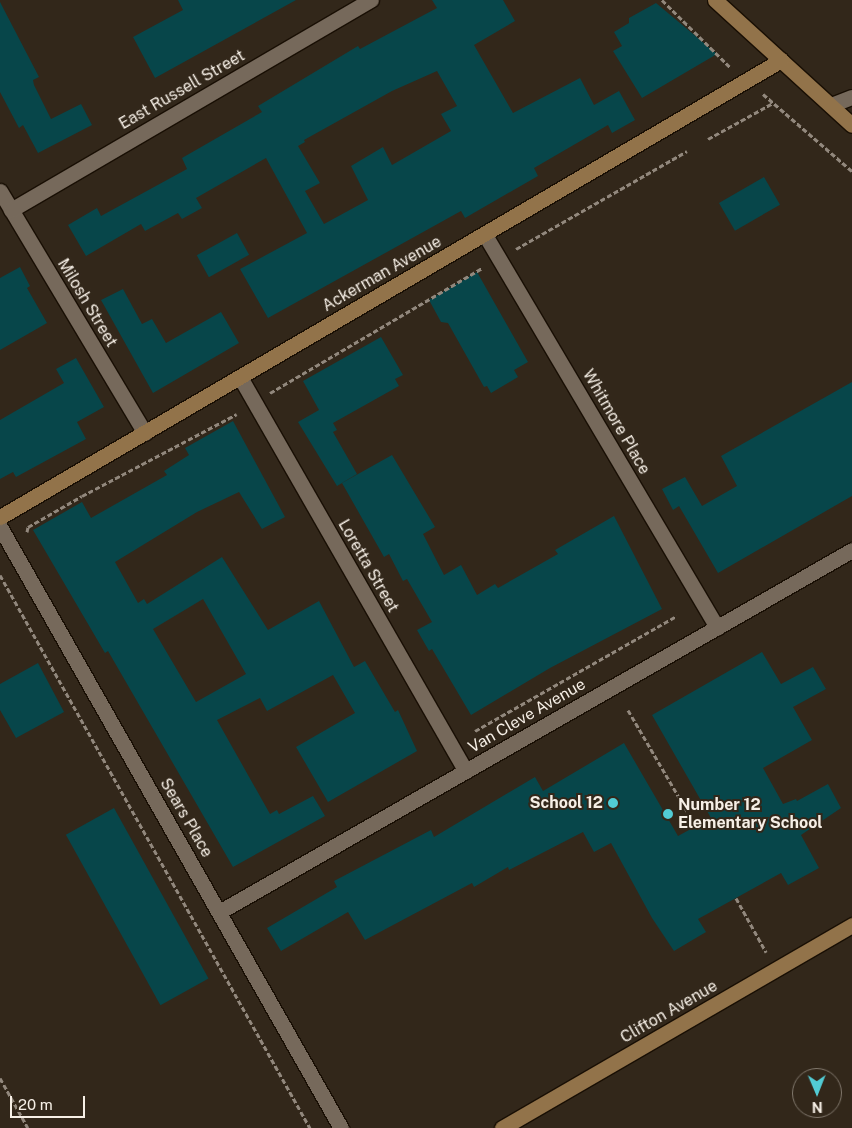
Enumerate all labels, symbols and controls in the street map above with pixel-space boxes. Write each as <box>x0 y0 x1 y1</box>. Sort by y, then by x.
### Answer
street label: East Russell Street <box>116 46 248 134</box>
street label: Ackerman Avenue <box>319 232 445 316</box>
street label: Milosh Street <box>53 255 121 351</box>
street label: Whitmore Place <box>578 366 654 478</box>
street label: Loretta Street <box>334 516 402 616</box>
street label: Van Cleve Avenue <box>465 675 589 757</box>
street label: Sears Place <box>156 775 216 861</box>
place label: School 12 <box>530 793 603 813</box>
place label: Number 12 Elementary School <box>678 795 823 833</box>
marker: School 12 <box>607 797 619 809</box>
marker: Number 12 Elementary School <box>662 808 674 820</box>
street label: Clifton Avenue <box>617 977 721 1047</box>
north arrow <box>792 1068 842 1118</box>
scale bar <box>12 1086 88 1118</box>
text: 20 m <box>18 1096 53 1113</box>
text: N <box>812 1099 823 1115</box>

